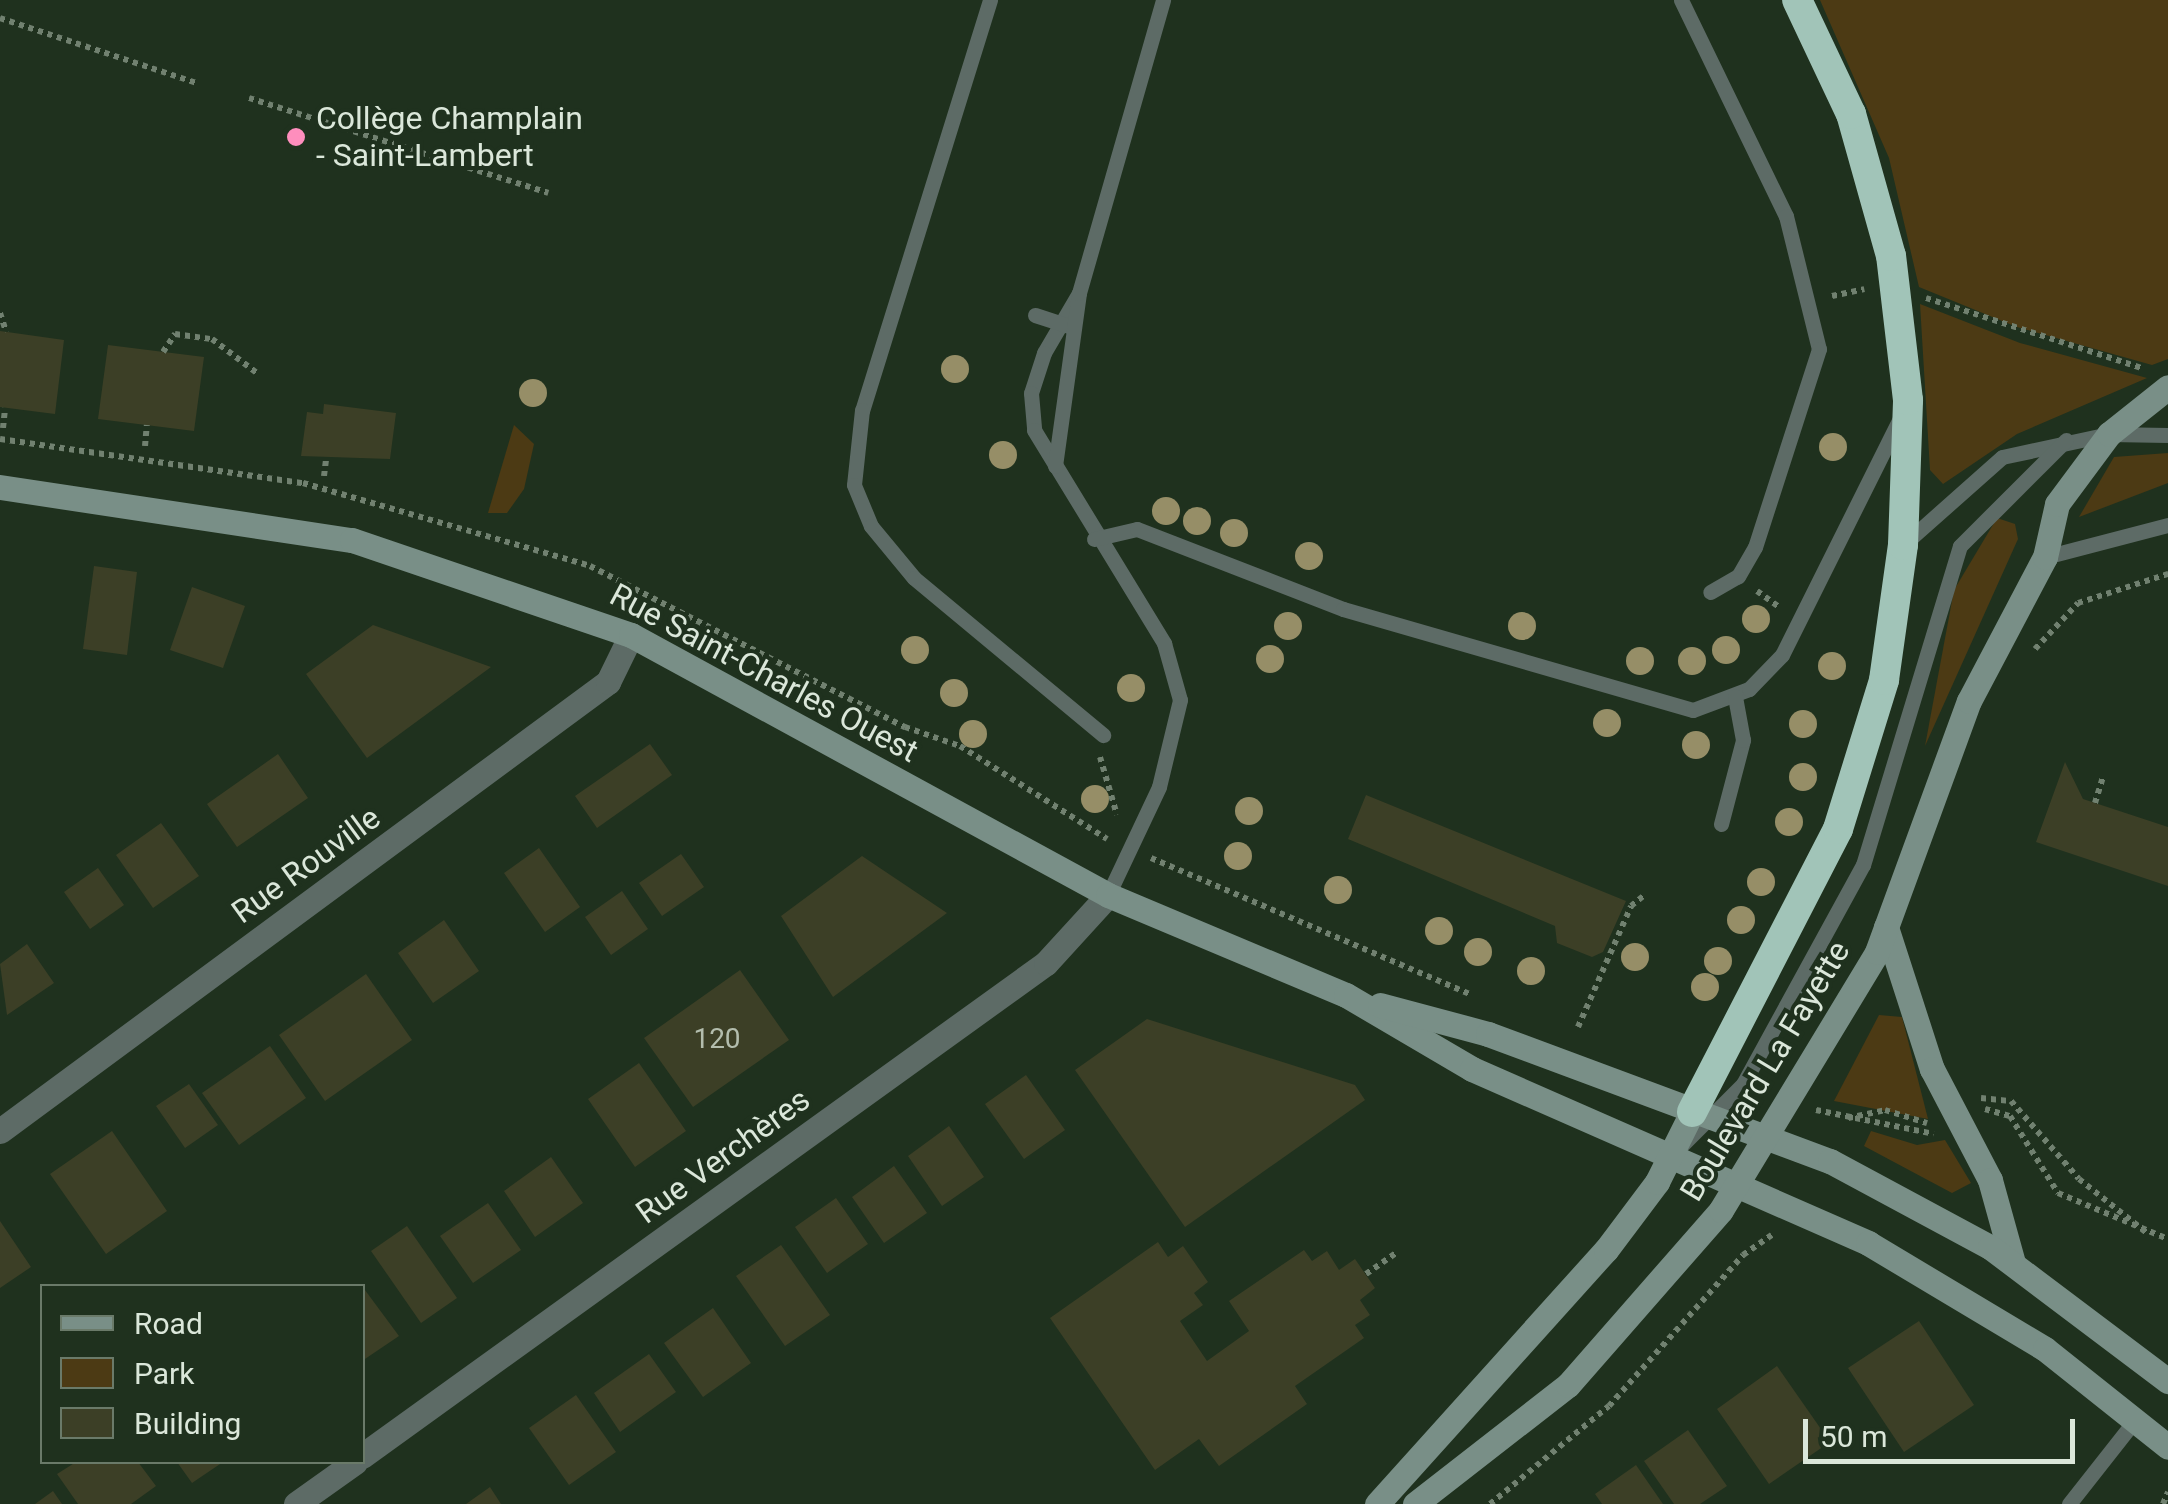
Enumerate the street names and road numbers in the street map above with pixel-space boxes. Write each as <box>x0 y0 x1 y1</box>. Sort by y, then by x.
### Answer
street label: Rue Saint-Charles Ouest <box>604 576 924 770</box>
street label: Rue Rouville <box>224 798 388 932</box>
street label: Boulevard La Fayette <box>1672 934 1858 1208</box>
street label: Rue Verchères <box>629 1080 817 1232</box>

